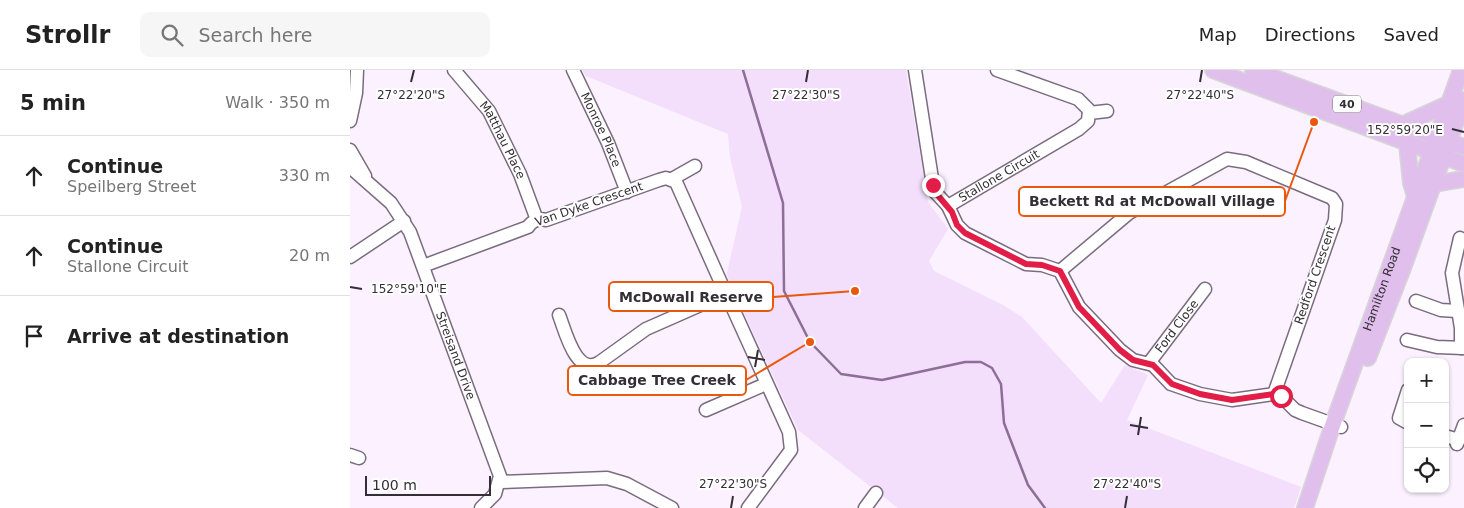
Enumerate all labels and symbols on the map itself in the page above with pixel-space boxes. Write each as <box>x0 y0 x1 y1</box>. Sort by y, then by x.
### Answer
text: 27°22'20"S <box>377 88 445 102</box>
text: 27°22'30"S <box>772 88 840 102</box>
text: 27°22'40"S <box>1166 88 1234 102</box>
street label: Monroe Place <box>578 90 624 169</box>
road number: 40 <box>1333 96 1361 112</box>
street label: Matthau Place <box>477 98 528 181</box>
text: 152°59'20"E <box>1367 123 1443 137</box>
street label: Stallone Circuit <box>956 147 1042 205</box>
route end <box>922 174 945 197</box>
street label: Van Dyke Crescent <box>533 179 645 229</box>
callout: Beckett Rd at McDowall Village <box>1019 187 1285 216</box>
text: Beckett Rd at McDowall Village <box>1029 193 1275 209</box>
street label: Redford Crescent <box>1292 224 1339 326</box>
street label: Hamilton Road <box>1360 245 1403 333</box>
text: 152°59'10"E <box>371 282 447 296</box>
callout: McDowall Reserve <box>609 282 773 311</box>
text: McDowall Reserve <box>619 289 763 305</box>
street label: Ford Close <box>1152 297 1201 356</box>
street label: Streisand Drive <box>433 310 478 401</box>
callout: Cabbage Tree Creek <box>568 366 746 395</box>
text: Cabbage Tree Creek <box>578 372 737 388</box>
route start <box>1270 385 1293 408</box>
scale bar <box>365 473 491 496</box>
text: 27°22'30"S <box>699 477 767 491</box>
text: 27°22'40"S <box>1093 477 1161 491</box>

